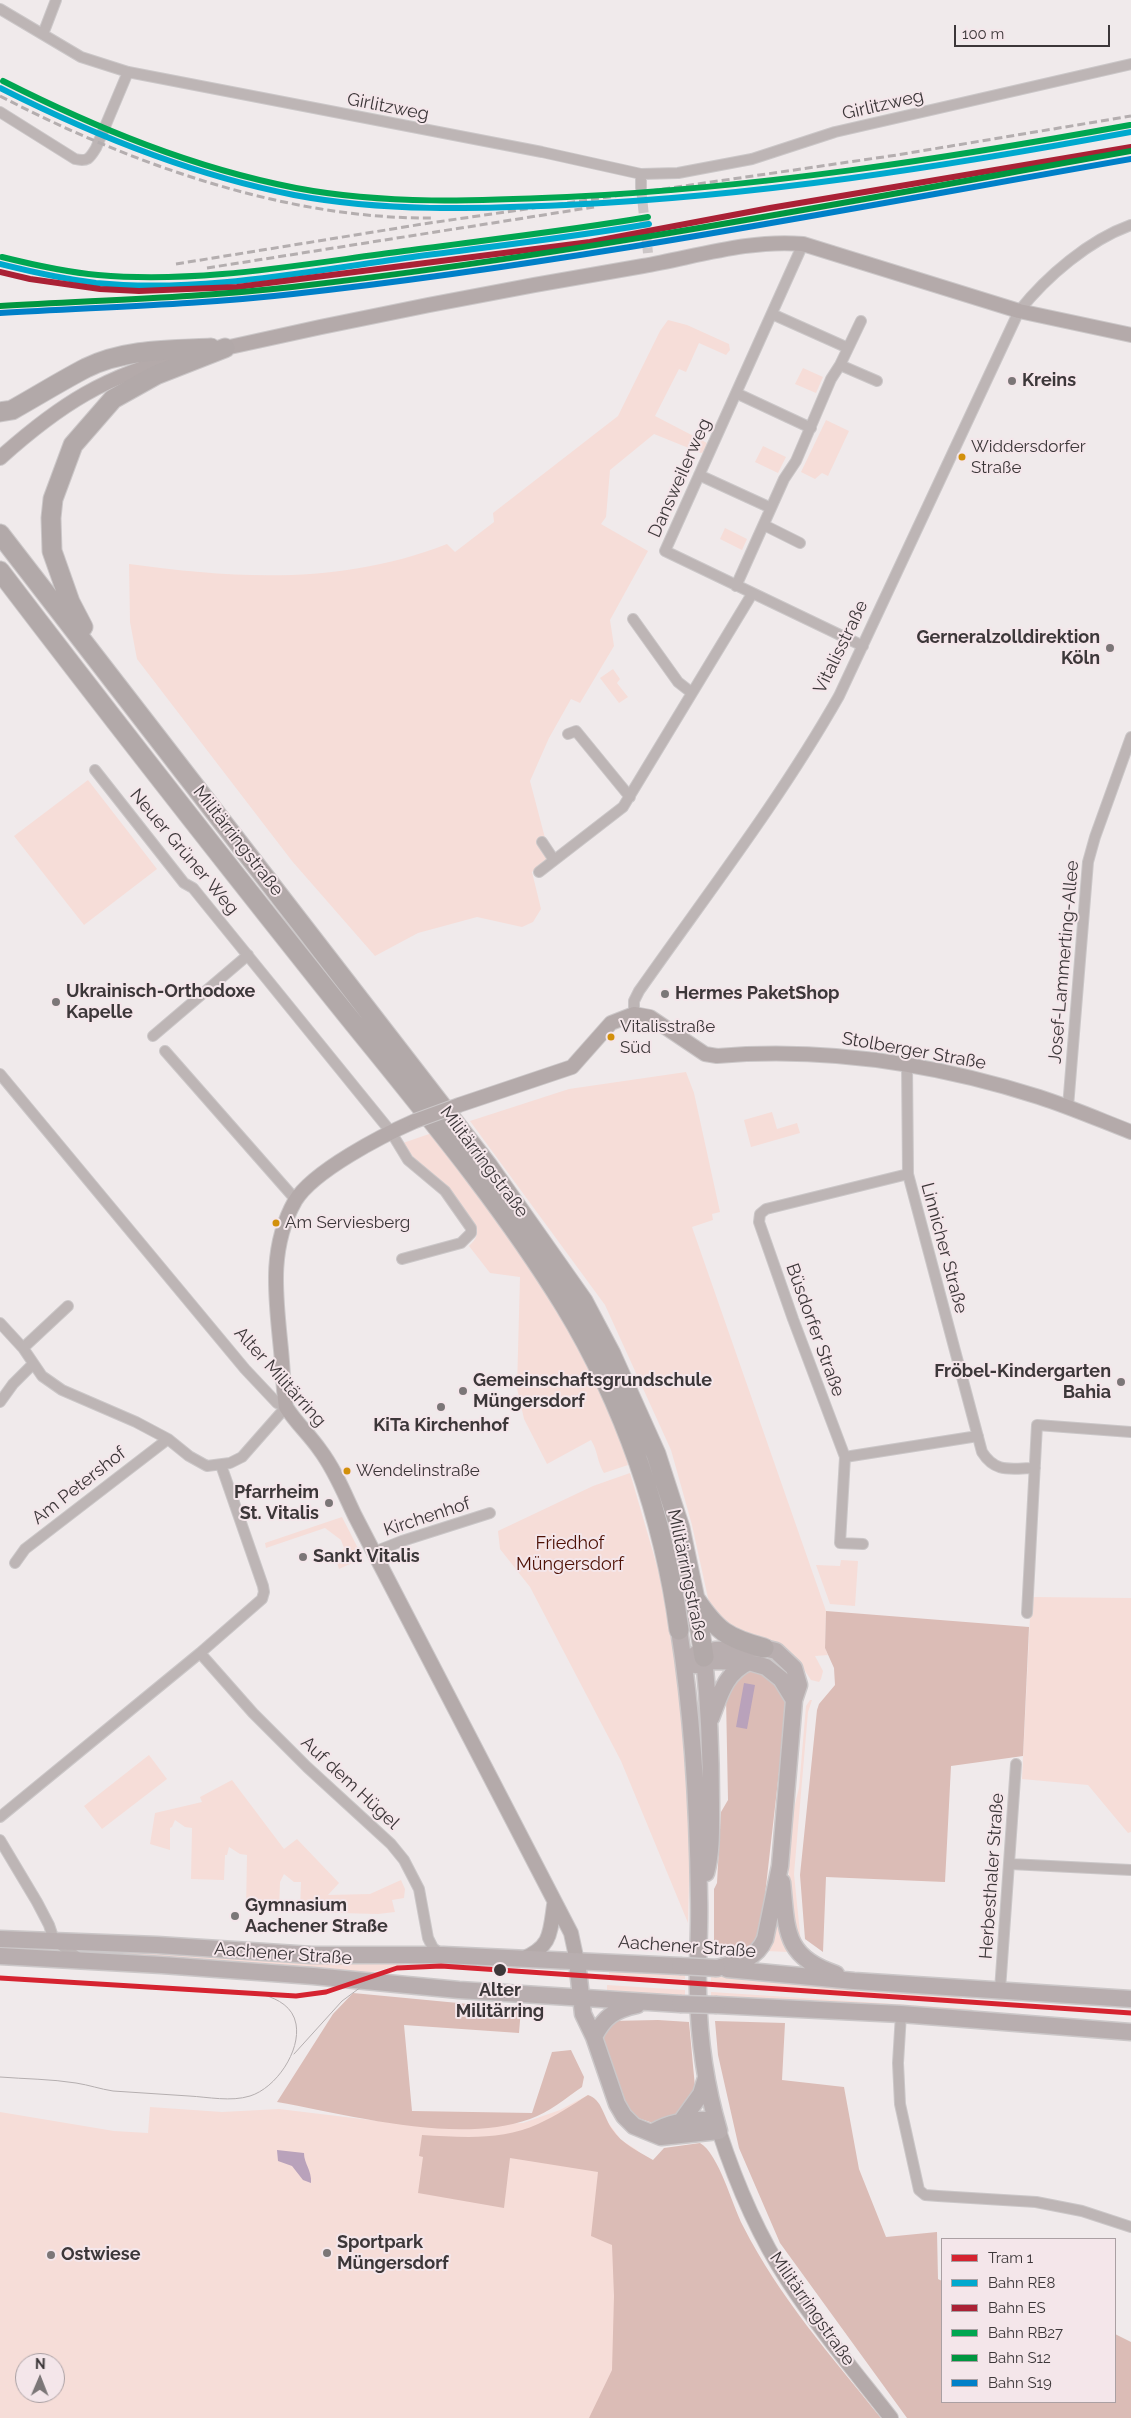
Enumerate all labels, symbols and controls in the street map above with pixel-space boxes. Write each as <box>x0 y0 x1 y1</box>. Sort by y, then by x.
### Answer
scale bar <box>956 15 1112 47</box>
text: 100 m <box>962 25 1004 43</box>
street label: Girlitzweg <box>840 85 926 125</box>
street label: Girlitzweg <box>345 88 431 126</box>
place label: Kreins <box>1022 370 1076 392</box>
marker: Kreins <box>1006 375 1018 387</box>
street label: Dansweilerweg <box>644 415 716 541</box>
place label: Widdersdorfer Straße <box>971 437 1086 477</box>
marker: Widdersdorfer Straße <box>957 452 967 462</box>
street label: Vitalisstraße <box>809 597 873 697</box>
place label: Gerneralzolldirektion Köln <box>916 627 1100 670</box>
marker: Gerneralzolldirektion Köln <box>1104 642 1116 654</box>
street label: Militärringstraße <box>188 782 288 900</box>
street label: Neuer Grüner Weg <box>125 785 243 919</box>
street label: Josef-Lammerting-Allee <box>1044 859 1084 1065</box>
place label: Ukrainisch-Orthodoxe Kapelle <box>66 981 255 1024</box>
place label: Hermes PaketShop <box>675 983 840 1005</box>
marker: Hermes PaketShop <box>659 988 671 1000</box>
marker: Ukrainisch-Orthodoxe Kapelle <box>50 996 62 1008</box>
place label: Vitalisstraße Süd <box>620 1017 715 1057</box>
street label: Stolberger Straße <box>840 1028 988 1074</box>
marker: Vitalisstraße Süd <box>606 1032 616 1042</box>
street label: Militärringstraße <box>435 1102 533 1222</box>
street label: Linnicher Straße <box>916 1180 972 1316</box>
place label: Am Serviesberg <box>285 1213 410 1233</box>
marker: Am Serviesberg <box>271 1218 281 1228</box>
street label: Büsdorfer Straße <box>781 1260 849 1400</box>
street label: Alter Militärring <box>229 1323 331 1431</box>
place label: Fröbel-Kindergarten Bahia <box>934 1361 1111 1404</box>
place label: Gemeinschaftsgrundschule Müngersdorf <box>473 1370 712 1412</box>
marker: Fröbel-Kindergarten Bahia <box>1115 1376 1127 1388</box>
marker: Gemeinschaftsgrundschule Müngersdorf <box>457 1385 469 1397</box>
marker: KiTa Kirchenhof <box>435 1401 447 1413</box>
place label: KiTa Kirchenhof <box>373 1415 509 1437</box>
street label: Am Petershof <box>28 1443 130 1529</box>
place label: Wendelinstraße <box>356 1461 480 1481</box>
marker: Wendelinstraße <box>342 1466 352 1476</box>
place label: Pfarrheim St. Vitalis <box>234 1482 319 1525</box>
street label: Kirchenhof <box>381 1493 473 1541</box>
marker: Pfarrheim St. Vitalis <box>323 1497 335 1509</box>
street label: Militärringstraße <box>663 1507 711 1643</box>
park label: Friedhof Müngersdorf <box>516 1533 624 1576</box>
place label: Sankt Vitalis <box>313 1546 420 1568</box>
marker: Sankt Vitalis <box>297 1551 309 1563</box>
street label: Auf dem Hügel <box>296 1732 404 1834</box>
street label: Herbesthaler Straße <box>975 1792 1009 1960</box>
place label: Gymnasium Aachener Straße <box>245 1895 388 1938</box>
marker: Gymnasium Aachener Straße <box>229 1910 241 1922</box>
street label: Aachener Straße <box>617 1931 757 1963</box>
street label: Aachener Straße <box>213 1938 353 1970</box>
marker: Alter Militärring <box>492 1962 508 1978</box>
place label: Alter Militärring <box>456 1980 544 2022</box>
place label: Sportpark Müngersdorf <box>337 2232 449 2274</box>
legend <box>941 2238 1116 2403</box>
place label: Ostwiese <box>61 2244 140 2266</box>
marker: Sportpark Müngersdorf <box>321 2247 333 2259</box>
street label: Militärringstraße <box>765 2248 859 2370</box>
marker: Ostwiese <box>45 2249 57 2261</box>
text: Tram 1 <box>988 2249 1033 2267</box>
text: Bahn RE8 <box>988 2274 1055 2292</box>
text: Bahn ES <box>988 2299 1046 2317</box>
text: Bahn RB27 <box>988 2324 1063 2342</box>
text: Bahn S12 <box>988 2349 1051 2367</box>
north arrow <box>15 2353 65 2403</box>
text: N <box>35 2356 46 2372</box>
text: Bahn S19 <box>988 2374 1052 2392</box>

